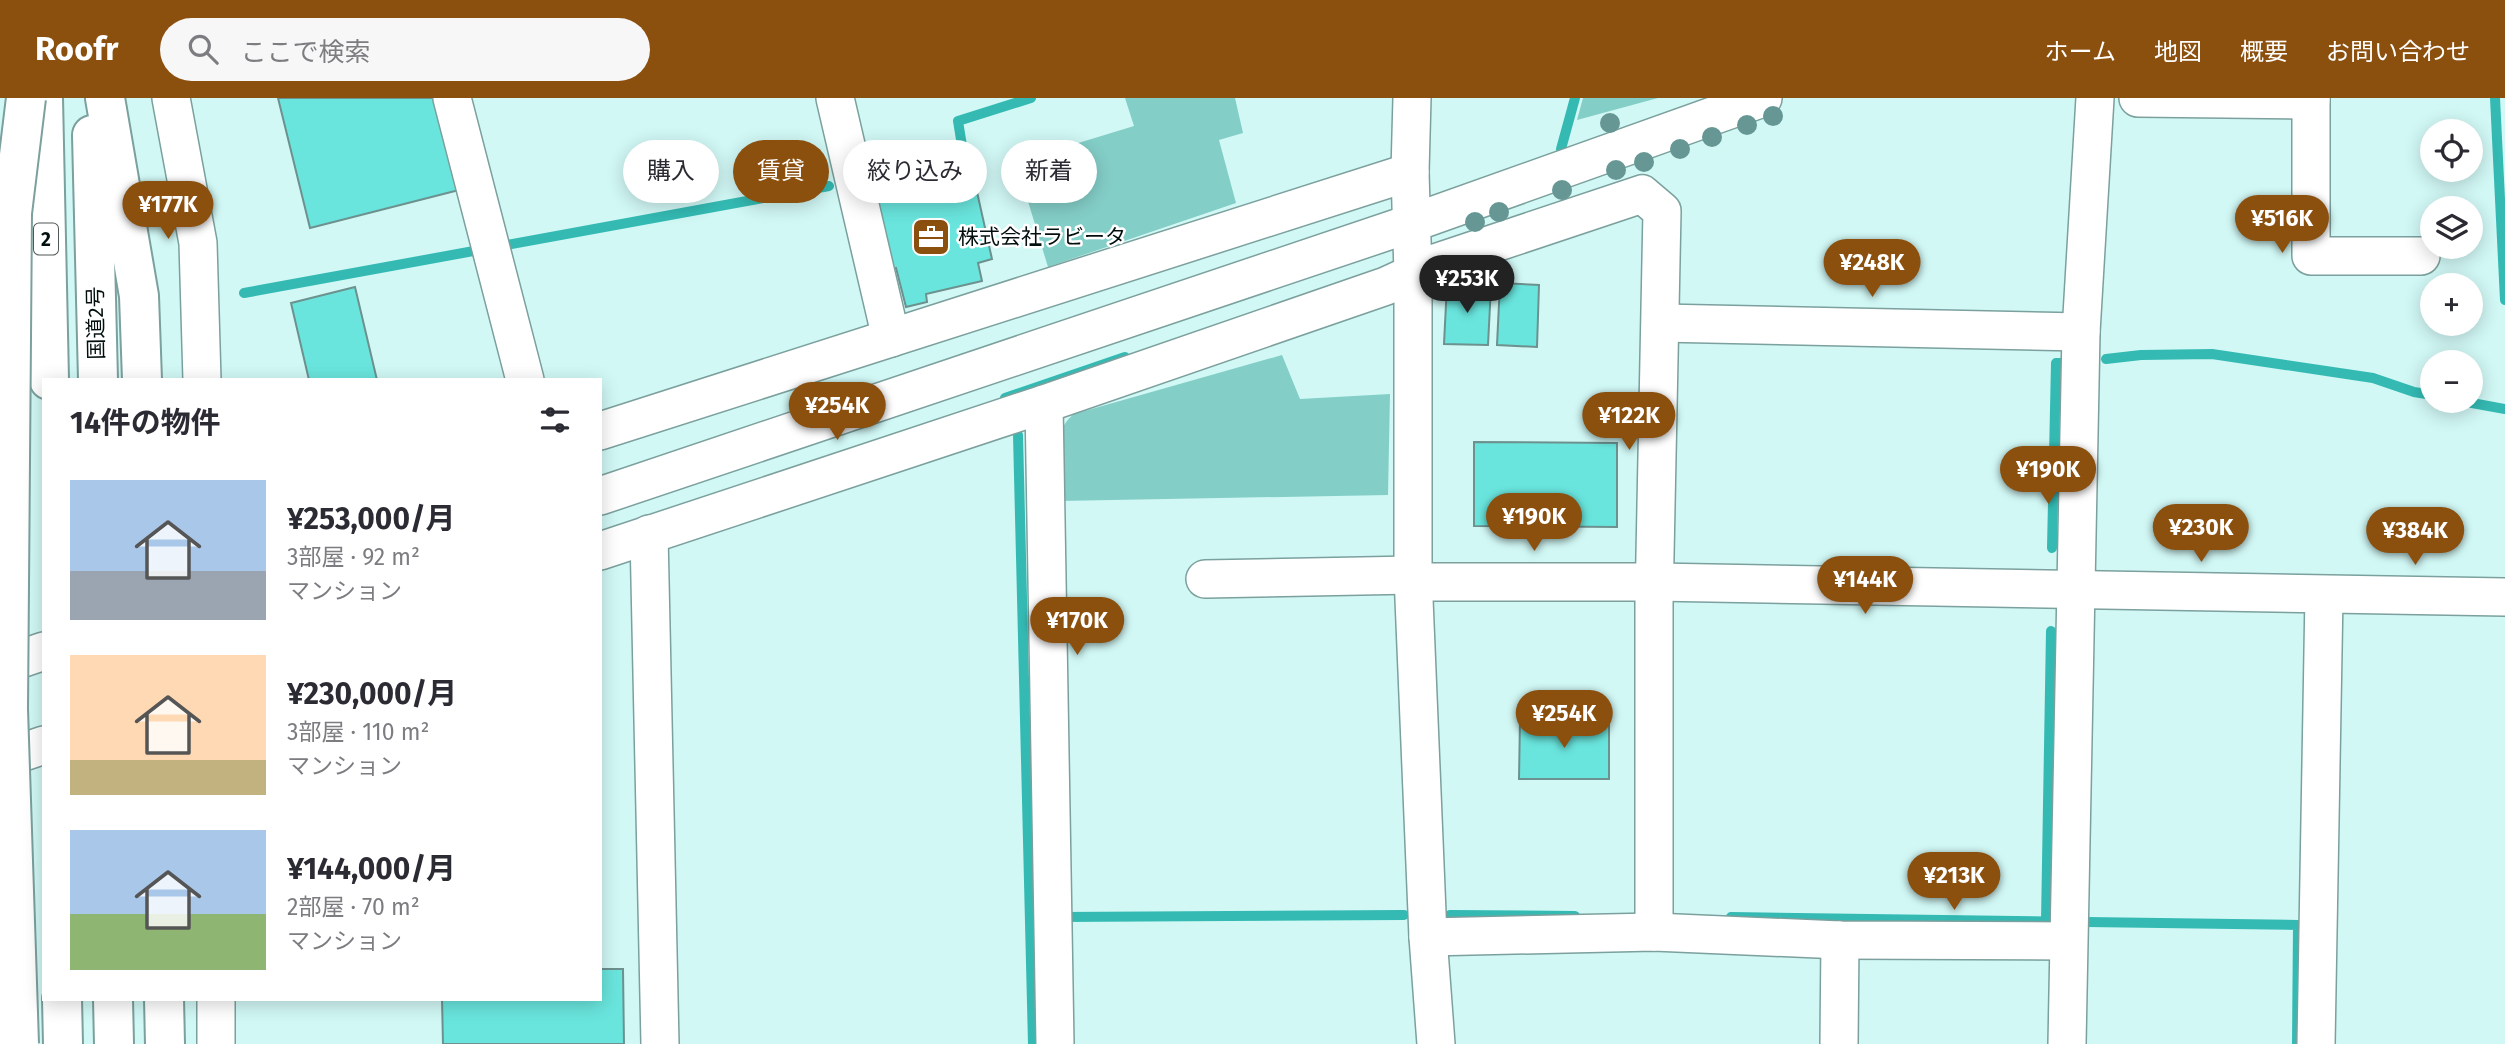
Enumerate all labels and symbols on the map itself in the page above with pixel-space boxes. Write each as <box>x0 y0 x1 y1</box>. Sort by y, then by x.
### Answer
pin: ¥177K <box>119 181 217 241</box>
pin: ¥516K <box>2233 195 2331 255</box>
office icon: 株式会社ラビータ <box>910 216 952 258</box>
road number: 2 <box>34 223 58 254</box>
place label: 株式会社ラビータ <box>958 224 1126 250</box>
pin: ¥248K <box>1823 240 1921 299</box>
pin: ¥253K <box>1418 256 1516 315</box>
street label: 国道2号 <box>82 286 110 360</box>
pin: ¥254K <box>788 382 886 442</box>
pin: ¥122K <box>1580 392 1678 452</box>
pin: ¥190K <box>1999 446 2097 506</box>
pin: ¥190K <box>1485 494 1583 553</box>
pin: ¥230K <box>2152 504 2250 564</box>
pin: ¥384K <box>2366 508 2464 567</box>
pin: ¥144K <box>1816 556 1914 616</box>
pin: ¥170K <box>1028 598 1126 657</box>
pin: ¥254K <box>1515 690 1613 750</box>
pin: ¥213K <box>1905 852 2003 912</box>

